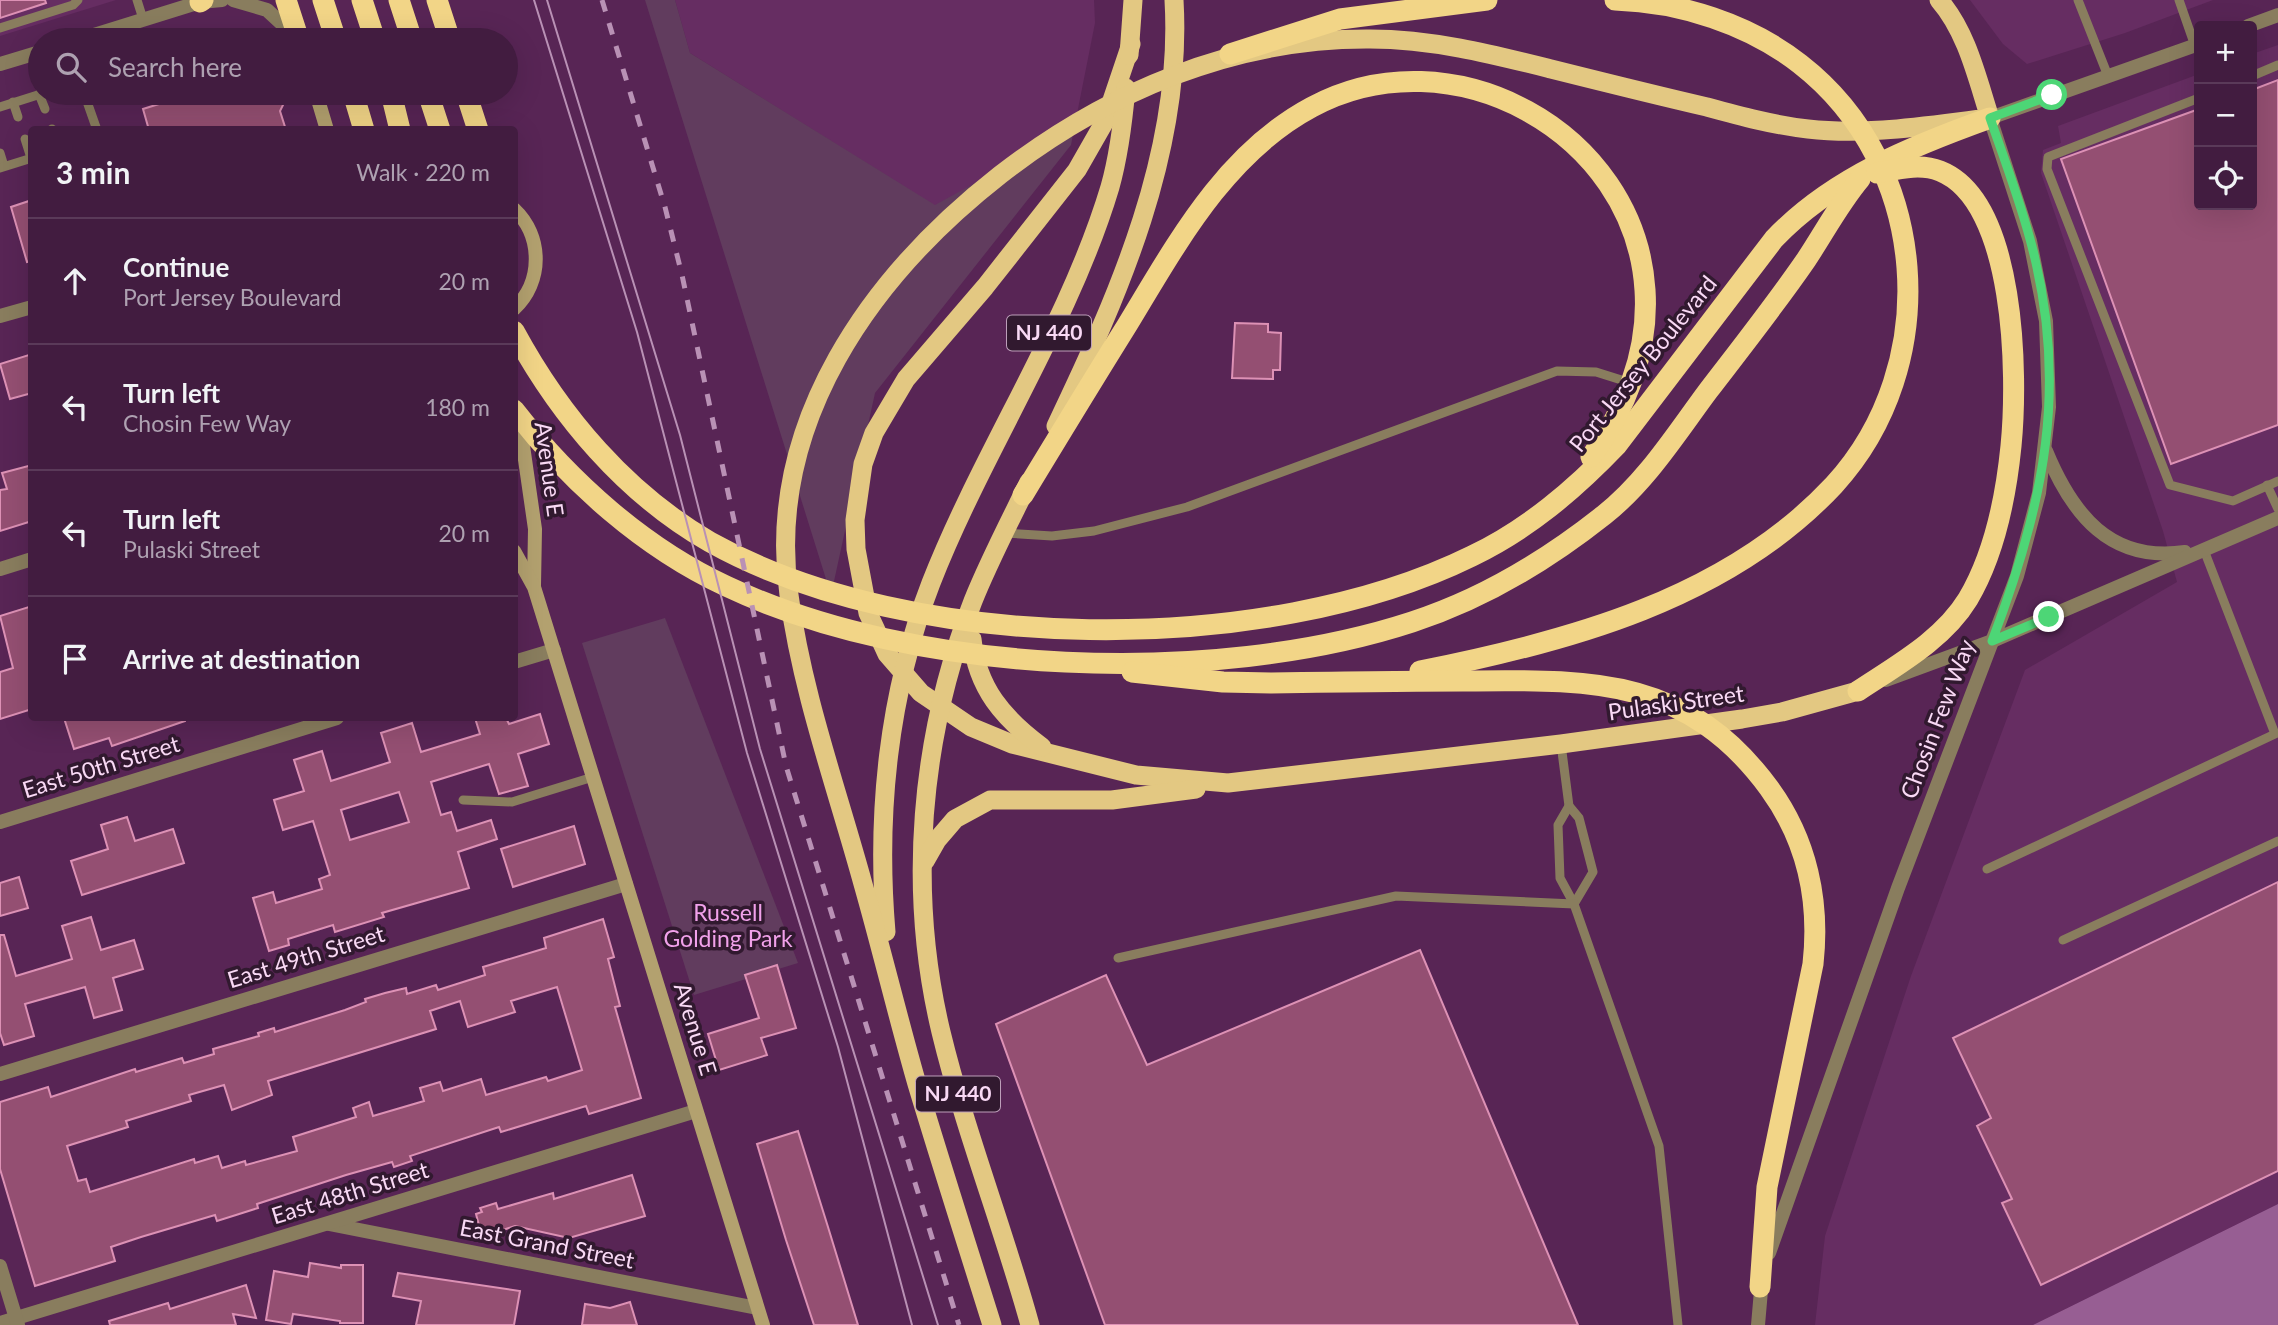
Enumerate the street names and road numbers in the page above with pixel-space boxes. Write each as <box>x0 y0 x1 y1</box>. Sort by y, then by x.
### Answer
street label: Port Jersey Boulevard <box>1563 270 1722 457</box>
road number: NJ 440 <box>1007 316 1091 350</box>
street label: Avenue E <box>529 420 570 518</box>
street label: Chosin Few Way <box>1894 635 1980 802</box>
street label: Pulaski Street <box>1606 679 1746 725</box>
street label: East 50th Street <box>19 729 183 803</box>
street label: East 49th Street <box>224 919 388 993</box>
street label: Avenue E <box>669 979 723 1078</box>
road number: NJ 440 <box>916 1076 1000 1112</box>
street label: East 48th Street <box>268 1155 432 1229</box>
street label: East Grand Street <box>458 1212 638 1274</box>

